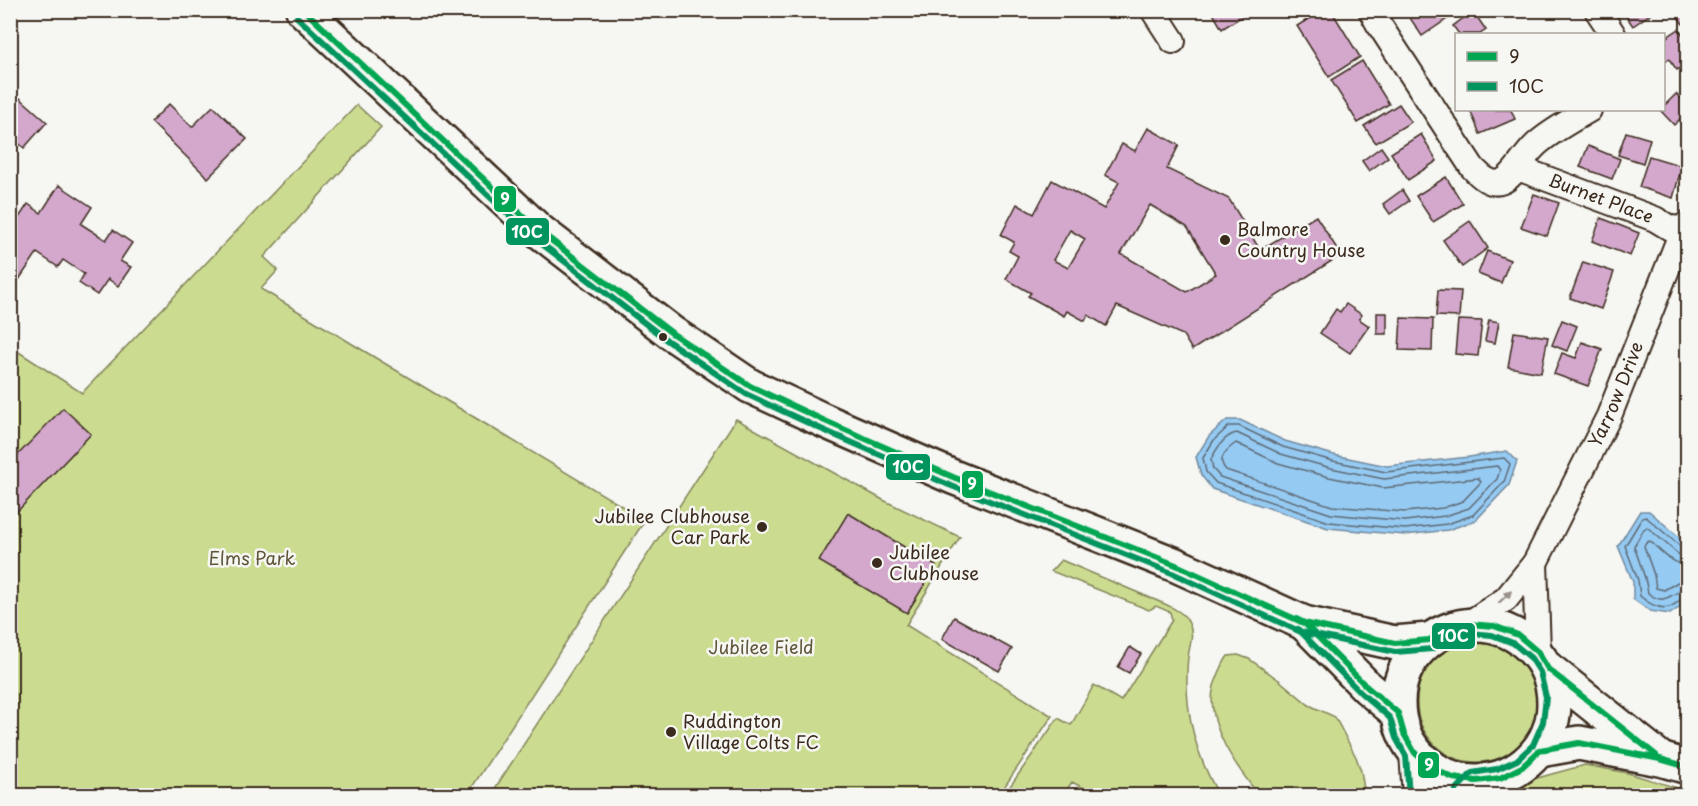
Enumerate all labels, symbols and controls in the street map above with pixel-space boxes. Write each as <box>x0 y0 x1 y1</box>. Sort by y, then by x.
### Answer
legend <box>1455 33 1665 111</box>
text: 9 <box>1509 42 1520 69</box>
text: 10C <box>1509 72 1544 99</box>
street label: Burnet Place <box>1545 165 1657 229</box>
line badge: 9 <box>493 185 517 213</box>
text: 9 <box>500 186 510 210</box>
place label: Balmore Country House <box>1237 215 1365 263</box>
line badge: 10C <box>505 217 550 246</box>
text: 10C <box>511 219 543 243</box>
marker: Balmore Country House <box>1218 233 1232 247</box>
unlabelled marker <box>657 331 669 343</box>
street label: Yarrow Drive <box>1581 337 1649 451</box>
line badge: 10C <box>885 453 931 481</box>
text: 10C <box>892 454 924 478</box>
line badge: 9 <box>961 470 984 499</box>
text: 9 <box>967 471 977 495</box>
place label: Jubilee Clubhouse Car Park <box>594 502 750 550</box>
marker: Jubilee Clubhouse Car Park <box>755 520 769 534</box>
place label: Jubilee Clubhouse <box>889 538 979 586</box>
park label: Elms Park <box>208 544 296 571</box>
marker: Jubilee Clubhouse <box>870 556 884 570</box>
one-way arrow <box>1497 591 1512 604</box>
line badge: 10C <box>1431 622 1476 650</box>
text: 10C <box>1437 623 1469 647</box>
park label: Jubilee Field <box>708 633 814 660</box>
place label: Ruddington Village Colts FC <box>683 707 819 755</box>
marker: Ruddington Village Colts FC <box>664 725 678 739</box>
line badge: 9 <box>1417 751 1440 779</box>
text: 9 <box>1424 752 1434 776</box>

